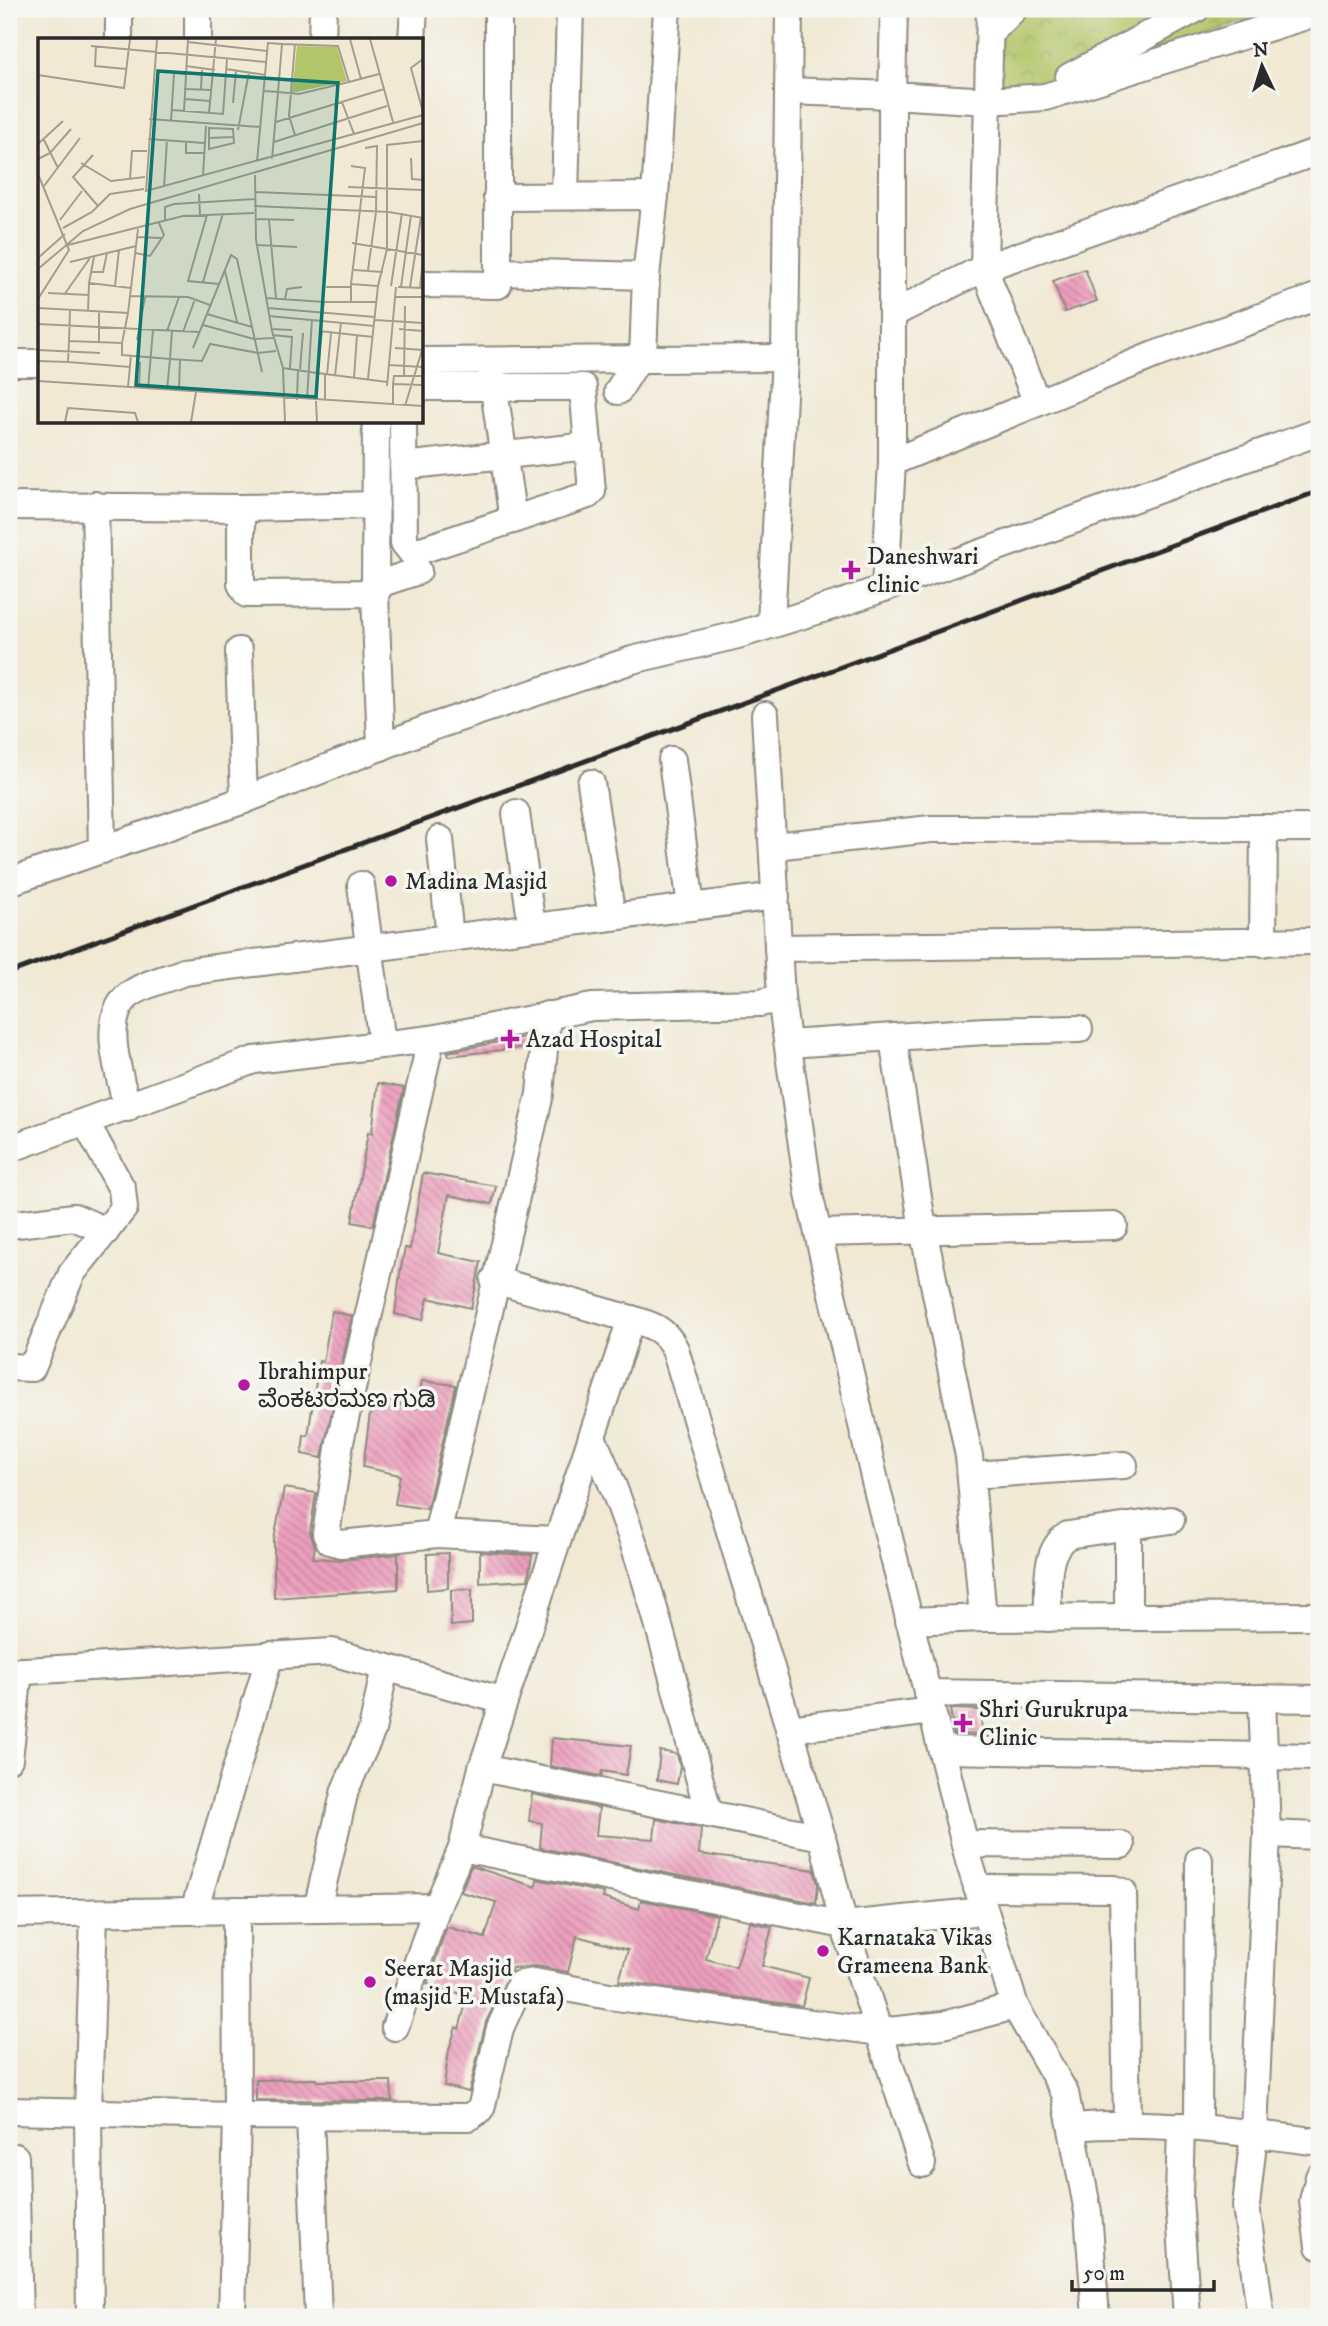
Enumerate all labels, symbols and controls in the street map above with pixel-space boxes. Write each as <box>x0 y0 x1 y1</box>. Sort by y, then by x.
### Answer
north arrow <box>1226 32 1296 102</box>
inset map <box>38 38 424 424</box>
text: N <box>1252 38 1270 63</box>
place label: Daneshwari clinic <box>867 542 979 600</box>
marker: Daneshwari clinic <box>841 560 861 580</box>
place label: Madina Masjid <box>405 867 547 897</box>
marker: Madina Masjid <box>383 873 399 889</box>
place label: Azad Hospital <box>526 1025 662 1055</box>
marker: Azad Hospital <box>500 1029 520 1049</box>
place label: Ibrahimpur ವೆಂಕಟರಮಣ ಗುಡಿ <box>258 1357 436 1415</box>
marker: Ibrahimpur ವೆಂಕಟರಮಣ ಗುಡಿ <box>236 1377 252 1393</box>
place label: Shri Gurukrupa Clinic <box>979 1695 1129 1753</box>
marker: Shri Gurukrupa Clinic <box>953 1713 973 1733</box>
place label: Karnataka Vikas Grameena Bank <box>837 1923 992 1981</box>
marker: Karnataka Vikas Grameena Bank <box>815 1943 831 1959</box>
place label: Seerat Masjid (masjid E Mustafa) <box>384 1954 564 2012</box>
marker: Seerat Masjid (masjid E Mustafa) <box>362 1974 378 1990</box>
scale bar <box>1072 2249 1214 2293</box>
text: 50 m <box>1083 2261 1125 2287</box>

